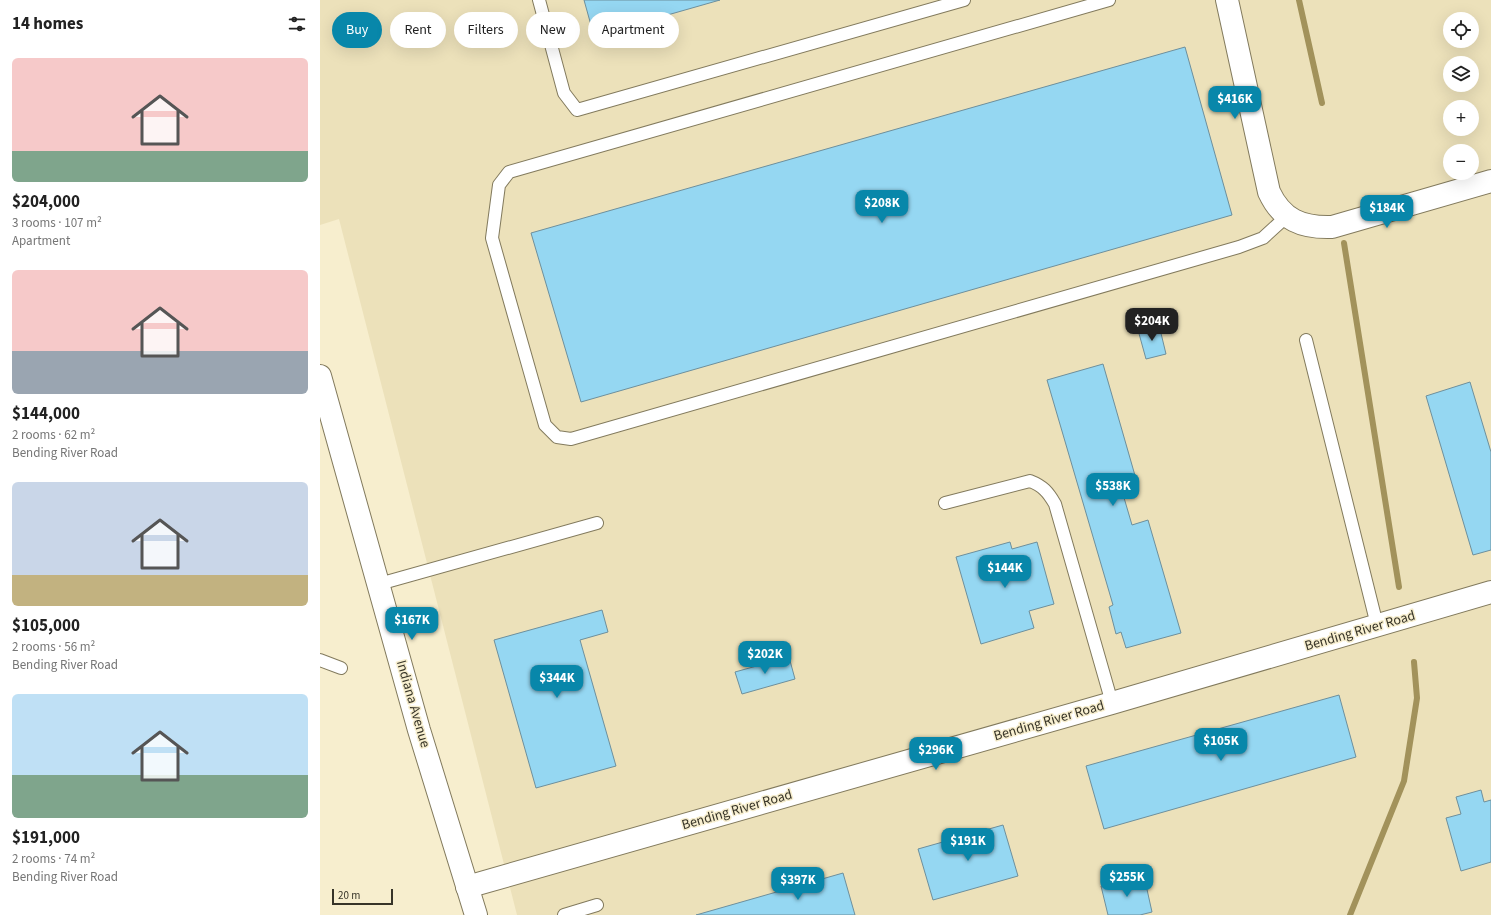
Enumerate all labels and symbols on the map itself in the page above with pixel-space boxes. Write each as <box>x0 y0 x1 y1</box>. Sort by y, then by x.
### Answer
pin: $416K <box>1207 86 1263 120</box>
pin: $208K <box>854 190 910 224</box>
pin: $184K <box>1359 195 1415 229</box>
pin: $204K <box>1124 308 1180 342</box>
pin: $538K <box>1085 473 1141 507</box>
pin: $144K <box>977 555 1033 589</box>
street label: Bending River Road <box>1302 606 1418 656</box>
pin: $167K <box>384 607 440 641</box>
pin: $202K <box>737 641 793 675</box>
street label: Indiana Avenue <box>391 658 435 750</box>
pin: $344K <box>529 665 585 699</box>
street label: Bending River Road <box>991 696 1107 746</box>
pin: $105K <box>1193 728 1249 762</box>
pin: $296K <box>908 737 964 771</box>
street label: Bending River Road <box>679 785 795 835</box>
pin: $191K <box>940 828 996 862</box>
pin: $255K <box>1099 864 1155 898</box>
pin: $397K <box>770 867 826 901</box>
scale bar <box>332 887 393 906</box>

